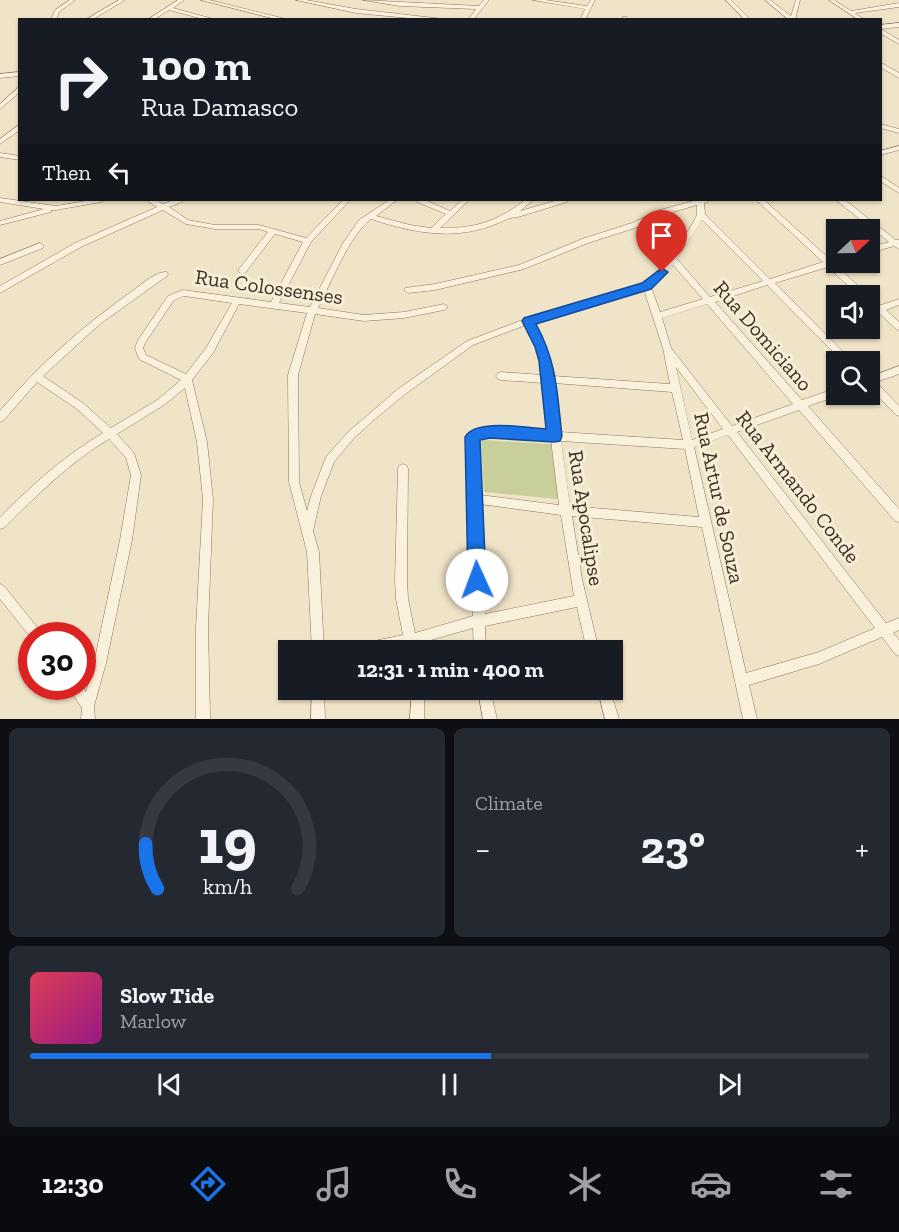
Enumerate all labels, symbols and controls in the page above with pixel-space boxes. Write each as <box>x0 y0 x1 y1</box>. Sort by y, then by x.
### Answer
text: 100 m <box>141 40 251 91</box>
icon: right <box>42 42 120 120</box>
text: Rua Damasco <box>141 91 298 123</box>
icon: left <box>103 156 136 189</box>
text: Then <box>42 159 91 186</box>
pin <box>636 210 687 272</box>
icon: arrive <box>645 219 678 252</box>
north arrow <box>826 219 880 273</box>
map controls <box>826 219 880 405</box>
street label: Rua Colossenses <box>194 264 345 309</box>
street label: Rua Domiciano <box>709 275 818 396</box>
button: sound <box>826 285 880 339</box>
button: search <box>826 351 880 405</box>
street label: Rua Armando Conde <box>731 405 866 568</box>
street label: Rua Artur de Souza <box>689 410 750 586</box>
street label: Rua Apocalipse <box>563 448 610 588</box>
position arrow <box>445 548 509 612</box>
speed limit sign: 30 <box>18 622 96 700</box>
text: 12:31 · 1 min · 400 m <box>357 656 544 683</box>
text: Climate <box>475 791 543 815</box>
text: 19 <box>198 804 256 879</box>
text: 23° <box>641 821 705 875</box>
text: − <box>475 829 490 868</box>
text: + <box>855 829 869 868</box>
text: km/h <box>203 875 251 900</box>
text: Slow Tide <box>120 982 214 1009</box>
text: Marlow <box>120 1009 186 1033</box>
icon: previous <box>153 1068 186 1101</box>
icon: pause <box>433 1068 466 1101</box>
icon: next <box>713 1068 746 1101</box>
icon: directions <box>187 1163 229 1205</box>
icon: music <box>313 1163 355 1205</box>
icon: phone <box>439 1163 481 1205</box>
icon: climate <box>564 1163 606 1205</box>
icon: car <box>690 1163 732 1205</box>
icon: filters <box>815 1163 857 1205</box>
text: 12:30 <box>42 1168 104 1200</box>

